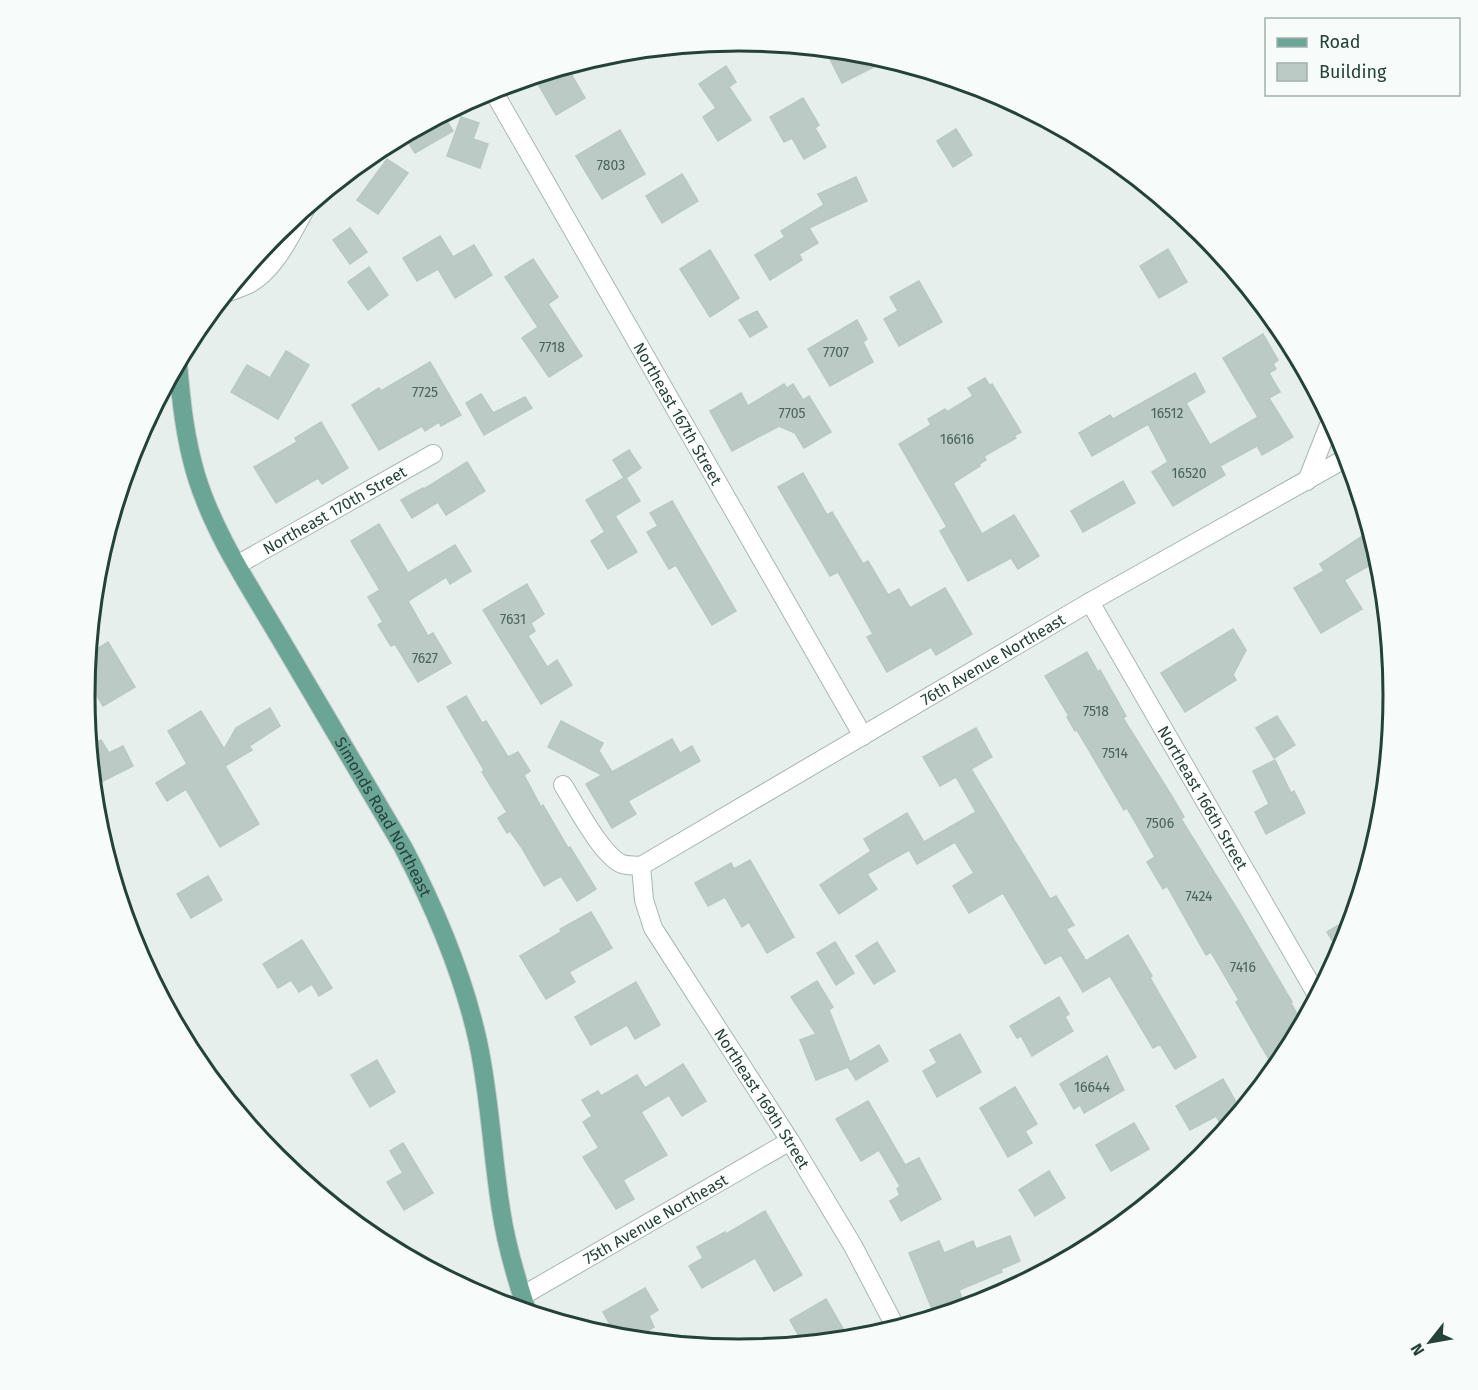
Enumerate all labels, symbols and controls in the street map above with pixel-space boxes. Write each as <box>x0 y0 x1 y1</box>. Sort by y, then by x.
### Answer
legend <box>1265 18 1460 96</box>
text: Road <box>1319 31 1361 53</box>
text: Building <box>1319 61 1387 83</box>
house number: 7803 <box>597 157 625 174</box>
house number: 7718 <box>539 339 565 356</box>
street label: Northeast 167th Street <box>630 339 727 488</box>
house number: 7707 <box>823 344 849 361</box>
house number: 7725 <box>412 384 438 401</box>
house number: 7705 <box>778 405 806 422</box>
house number: 16512 <box>1151 405 1183 422</box>
house number: 16616 <box>940 431 974 448</box>
street label: Northeast 170th Street <box>259 462 410 558</box>
house number: 16520 <box>1171 465 1207 482</box>
street label: 76th Avenue Northeast <box>917 609 1068 709</box>
house number: 7631 <box>500 611 526 628</box>
house number: 7627 <box>412 650 438 667</box>
house number: 7518 <box>1083 703 1109 720</box>
street label: Northeast 166th Street <box>1154 722 1252 873</box>
street label: Simonds Road Northeast <box>331 733 436 900</box>
house number: 7514 <box>1102 745 1128 762</box>
house number: 7506 <box>1146 815 1174 832</box>
house number: 7424 <box>1186 888 1213 905</box>
house number: 7416 <box>1230 959 1256 976</box>
street label: Northeast 169th Street <box>710 1025 814 1172</box>
house number: 16644 <box>1074 1079 1110 1096</box>
street label: 75th Avenue Northeast <box>580 1170 731 1268</box>
north arrow <box>1400 1312 1460 1372</box>
text: N <box>1407 1340 1428 1359</box>

